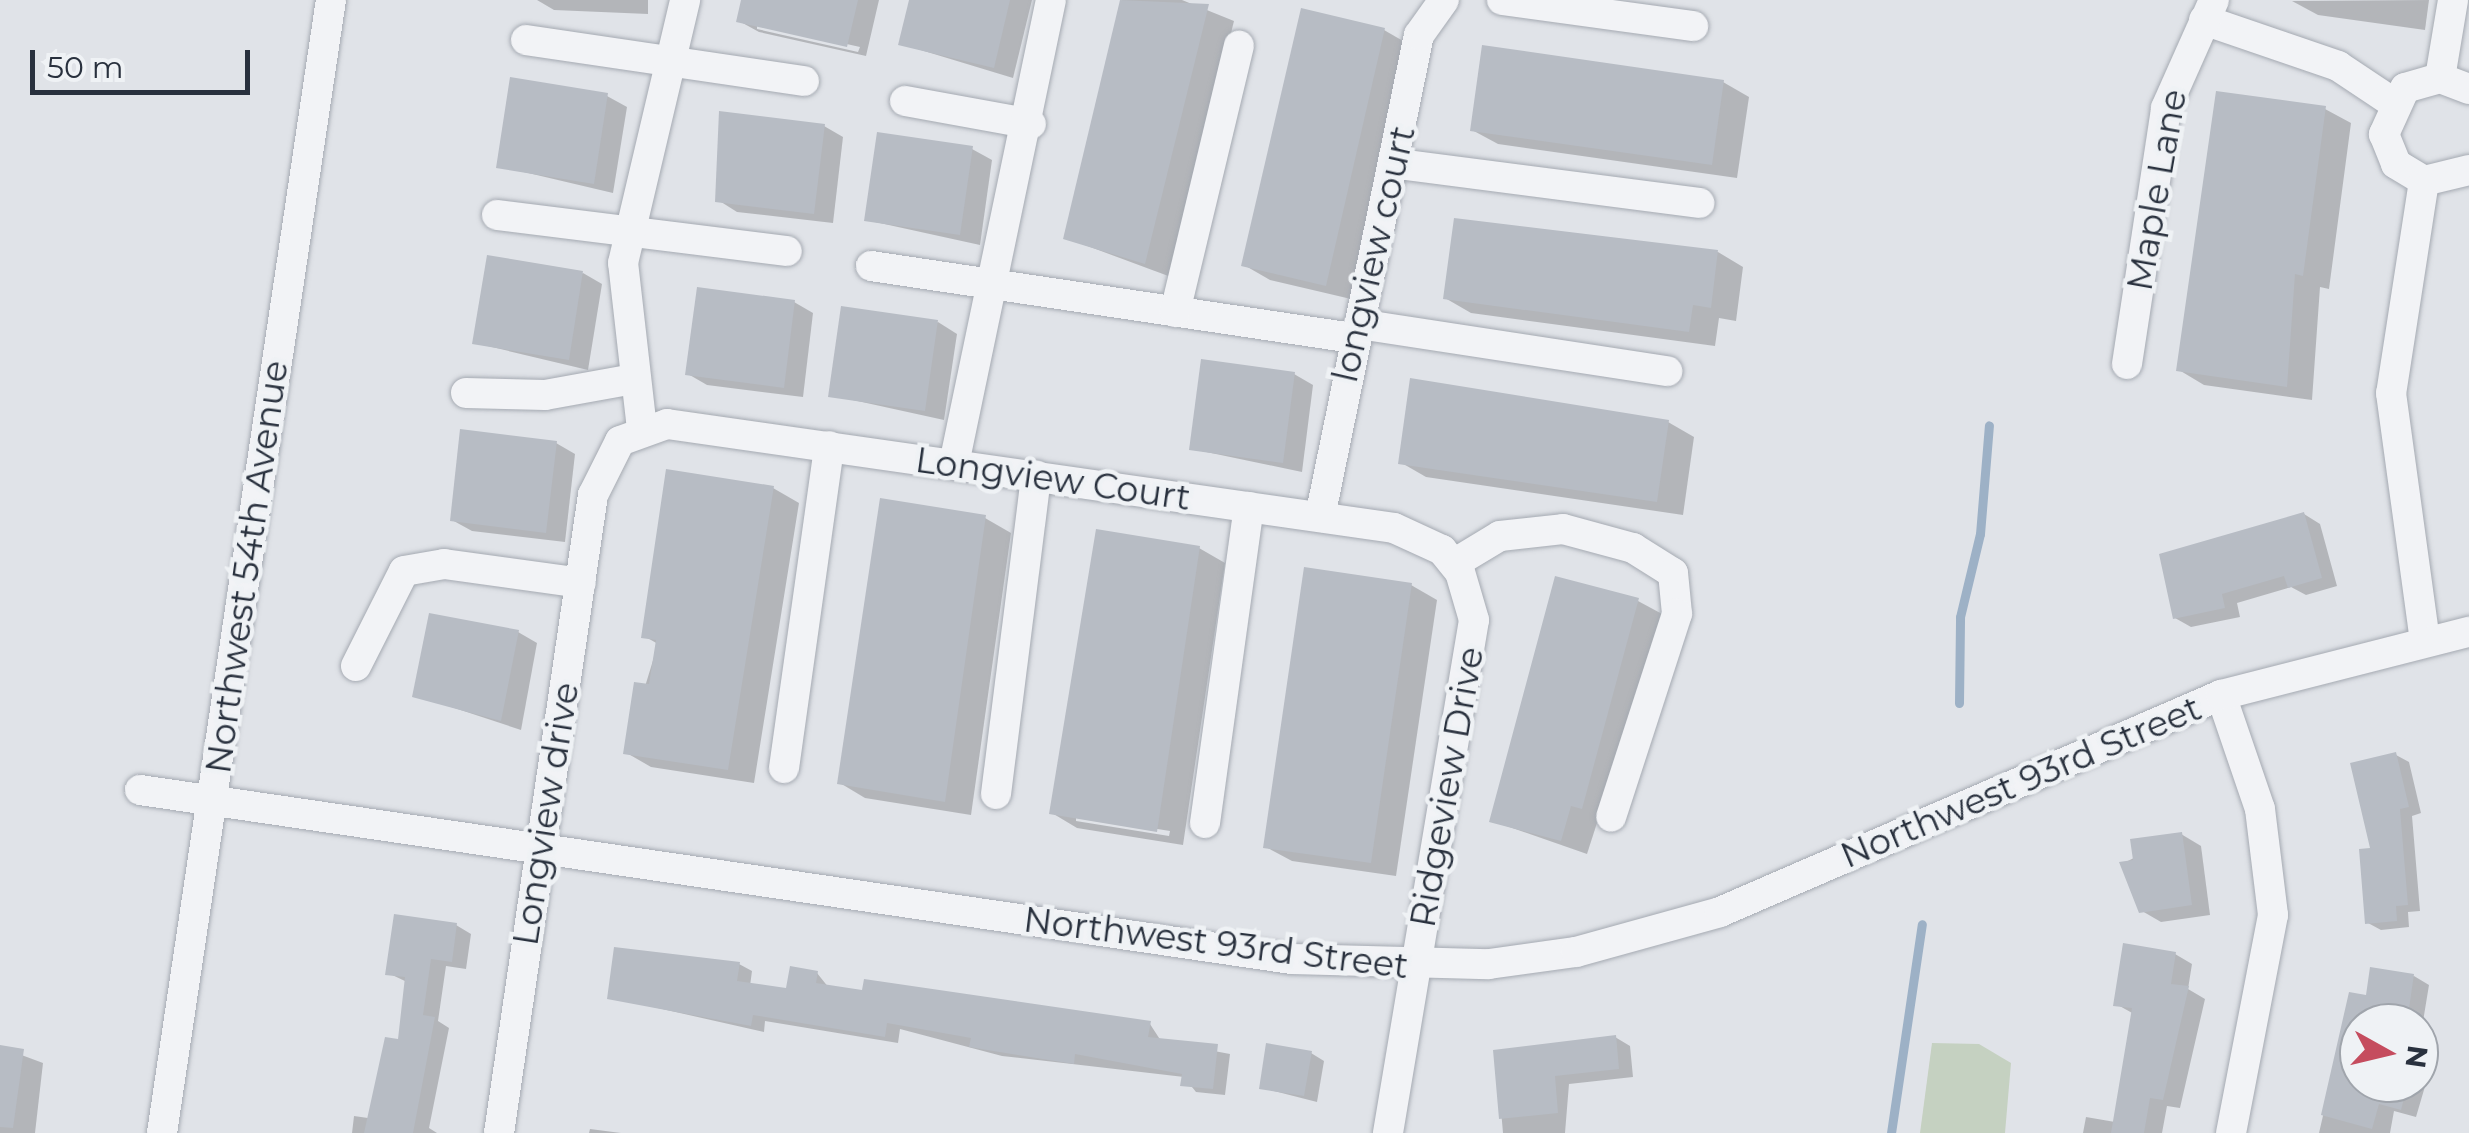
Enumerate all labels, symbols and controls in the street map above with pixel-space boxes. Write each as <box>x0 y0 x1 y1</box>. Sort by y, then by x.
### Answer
scale bar <box>35 30 255 92</box>
text: 50 m <box>47 49 124 86</box>
street label: Maple Lane <box>2119 86 2195 294</box>
street label: longview court <box>1324 122 1424 386</box>
street label: Northwest 54th Avenue <box>197 358 297 776</box>
street label: Longview Court <box>913 439 1193 519</box>
street label: Ridgeview Drive <box>1402 644 1492 930</box>
street label: Longview drive <box>504 680 588 948</box>
street label: Northwest 93rd Street <box>1835 687 2207 877</box>
street label: Northwest 93rd Street <box>1021 899 1411 987</box>
north arrow <box>2339 1003 2439 1103</box>
text: N <box>2398 1043 2435 1070</box>

